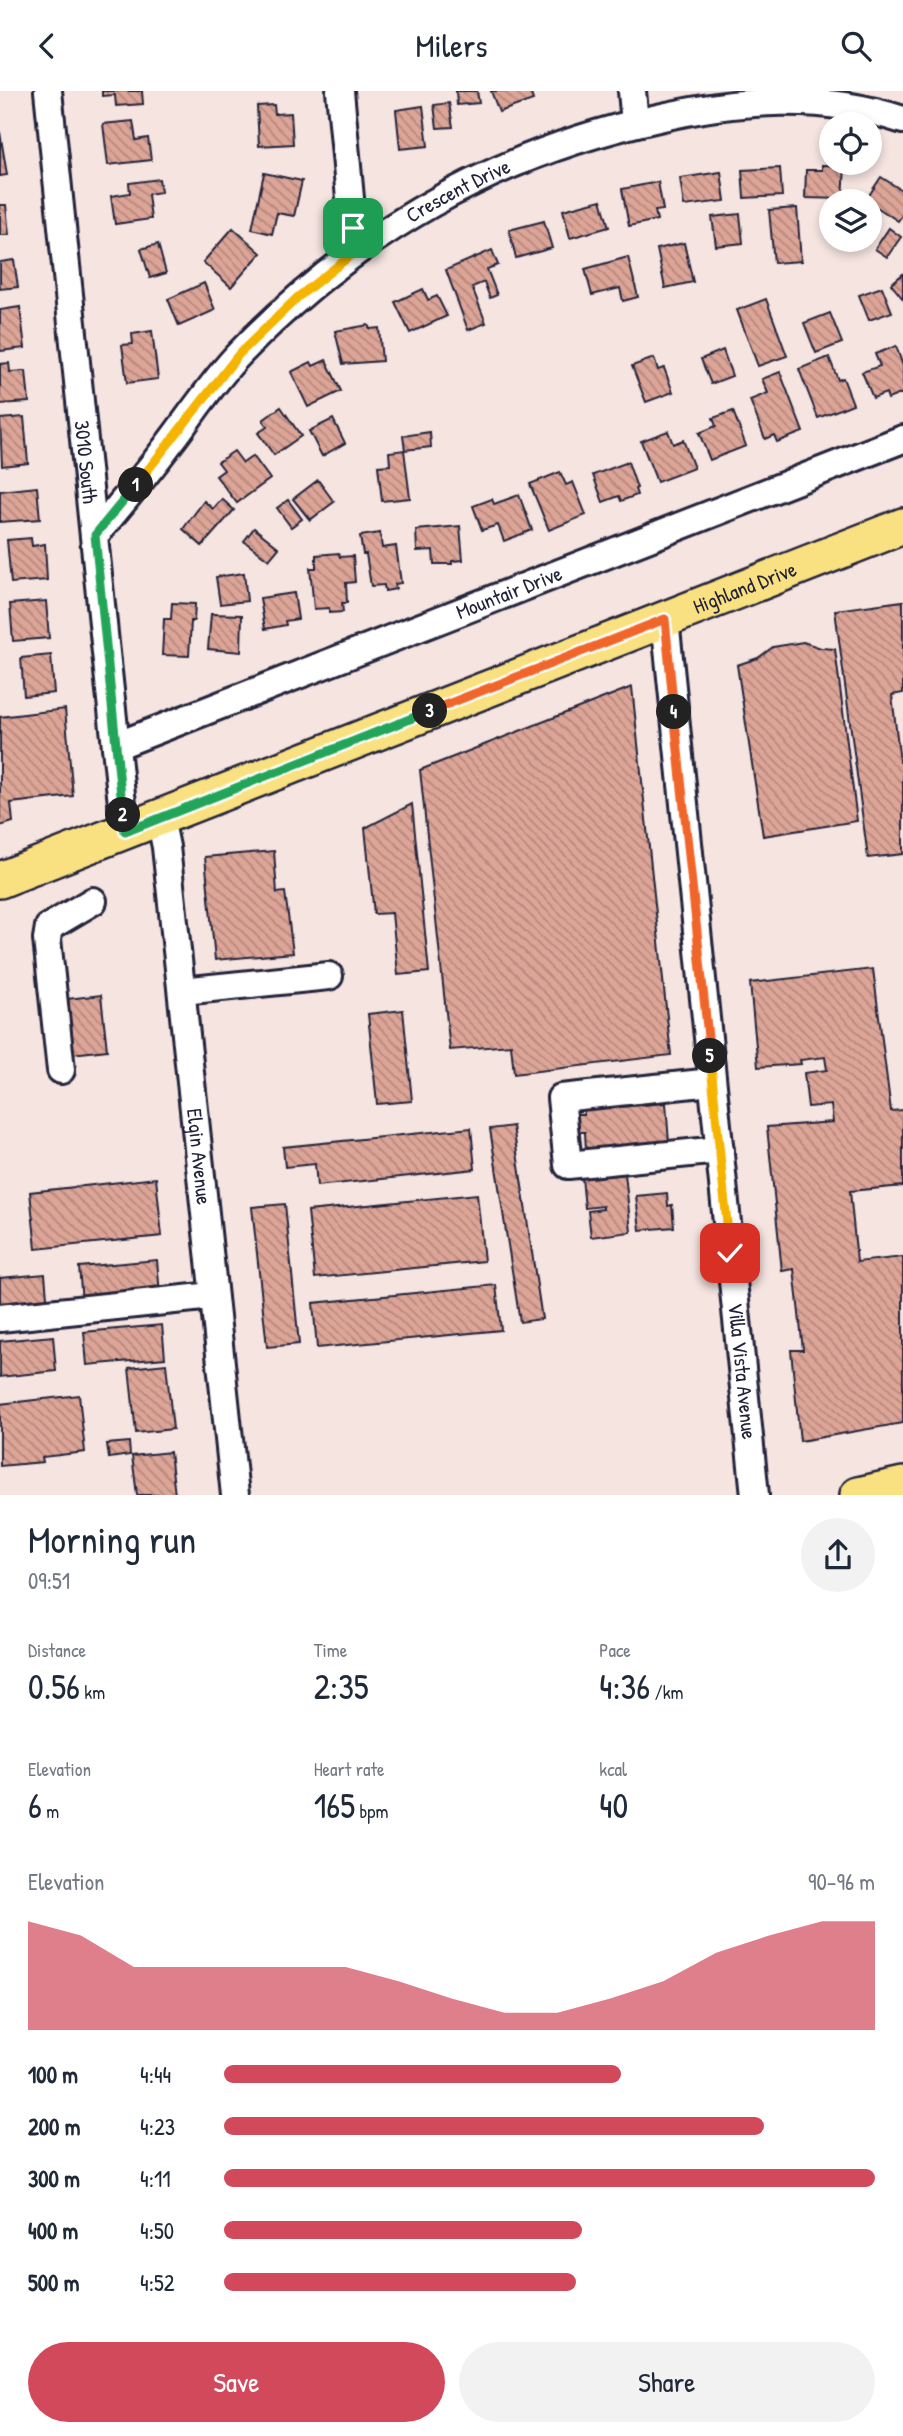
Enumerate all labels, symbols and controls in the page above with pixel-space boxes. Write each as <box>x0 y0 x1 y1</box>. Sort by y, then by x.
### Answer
text: Milers <box>415 24 488 67</box>
icon: back <box>28 27 66 65</box>
icon: search <box>837 27 875 65</box>
map controls <box>819 112 882 252</box>
button: locate <box>819 112 882 175</box>
street label: Crescent Drive <box>400 152 514 229</box>
button: layers <box>819 189 882 252</box>
pin <box>323 198 383 258</box>
icon: arrive <box>334 209 372 247</box>
street label: 3010 South <box>68 419 105 505</box>
pin: 1 <box>118 467 154 503</box>
text: 1 <box>132 471 139 497</box>
street label: Highland Drive <box>689 554 801 621</box>
street label: Mountair Drive <box>452 558 566 626</box>
pin: 3 <box>412 693 448 729</box>
pin: 4 <box>656 695 692 729</box>
text: 3 <box>425 697 434 723</box>
text: 4 <box>670 698 677 724</box>
pin: 2 <box>106 797 140 833</box>
text: 2 <box>118 801 127 827</box>
pin: 5 <box>692 1039 728 1073</box>
text: 5 <box>705 1042 714 1068</box>
street label: Elgin Avenue <box>180 1107 219 1206</box>
pin <box>700 1223 760 1283</box>
icon: check <box>711 1234 749 1272</box>
street label: Villa Vista Avenue <box>721 1301 764 1441</box>
text: Morning run <box>28 1513 196 1565</box>
button: share <box>801 1518 875 1592</box>
text: 09:51 <box>28 1565 70 1596</box>
text: Distance <box>28 1637 86 1663</box>
text: Time <box>314 1637 347 1663</box>
text: Pace <box>599 1637 631 1663</box>
text: 0.56 <box>28 1663 80 1710</box>
text: 2:35 <box>314 1663 369 1710</box>
text: 4:36 <box>599 1663 650 1710</box>
text: km <box>80 1679 105 1705</box>
text: /km <box>650 1679 683 1705</box>
text: Elevation <box>28 1756 91 1782</box>
text: Heart rate <box>314 1756 385 1782</box>
text: kcal <box>599 1756 627 1782</box>
text: 6 <box>28 1782 42 1829</box>
text: 165 <box>314 1782 355 1829</box>
text: 40 <box>599 1782 628 1829</box>
text: m <box>42 1798 59 1824</box>
text: bpm <box>355 1798 388 1824</box>
text: Elevation <box>28 1866 104 1897</box>
text: 90–96 m <box>808 1866 875 1897</box>
text: 100 m <box>28 2059 78 2090</box>
text: 4:44 <box>140 2059 171 2090</box>
text: 200 m <box>28 2111 80 2142</box>
text: 4:23 <box>140 2111 175 2142</box>
text: 300 m <box>28 2163 80 2194</box>
text: 4:11 <box>140 2163 171 2194</box>
text: 400 m <box>28 2215 78 2246</box>
text: 4:50 <box>140 2215 174 2246</box>
text: 500 m <box>28 2267 79 2298</box>
text: 4:52 <box>140 2267 174 2298</box>
button: Save <box>28 2342 445 2422</box>
button: Share <box>459 2342 875 2422</box>

